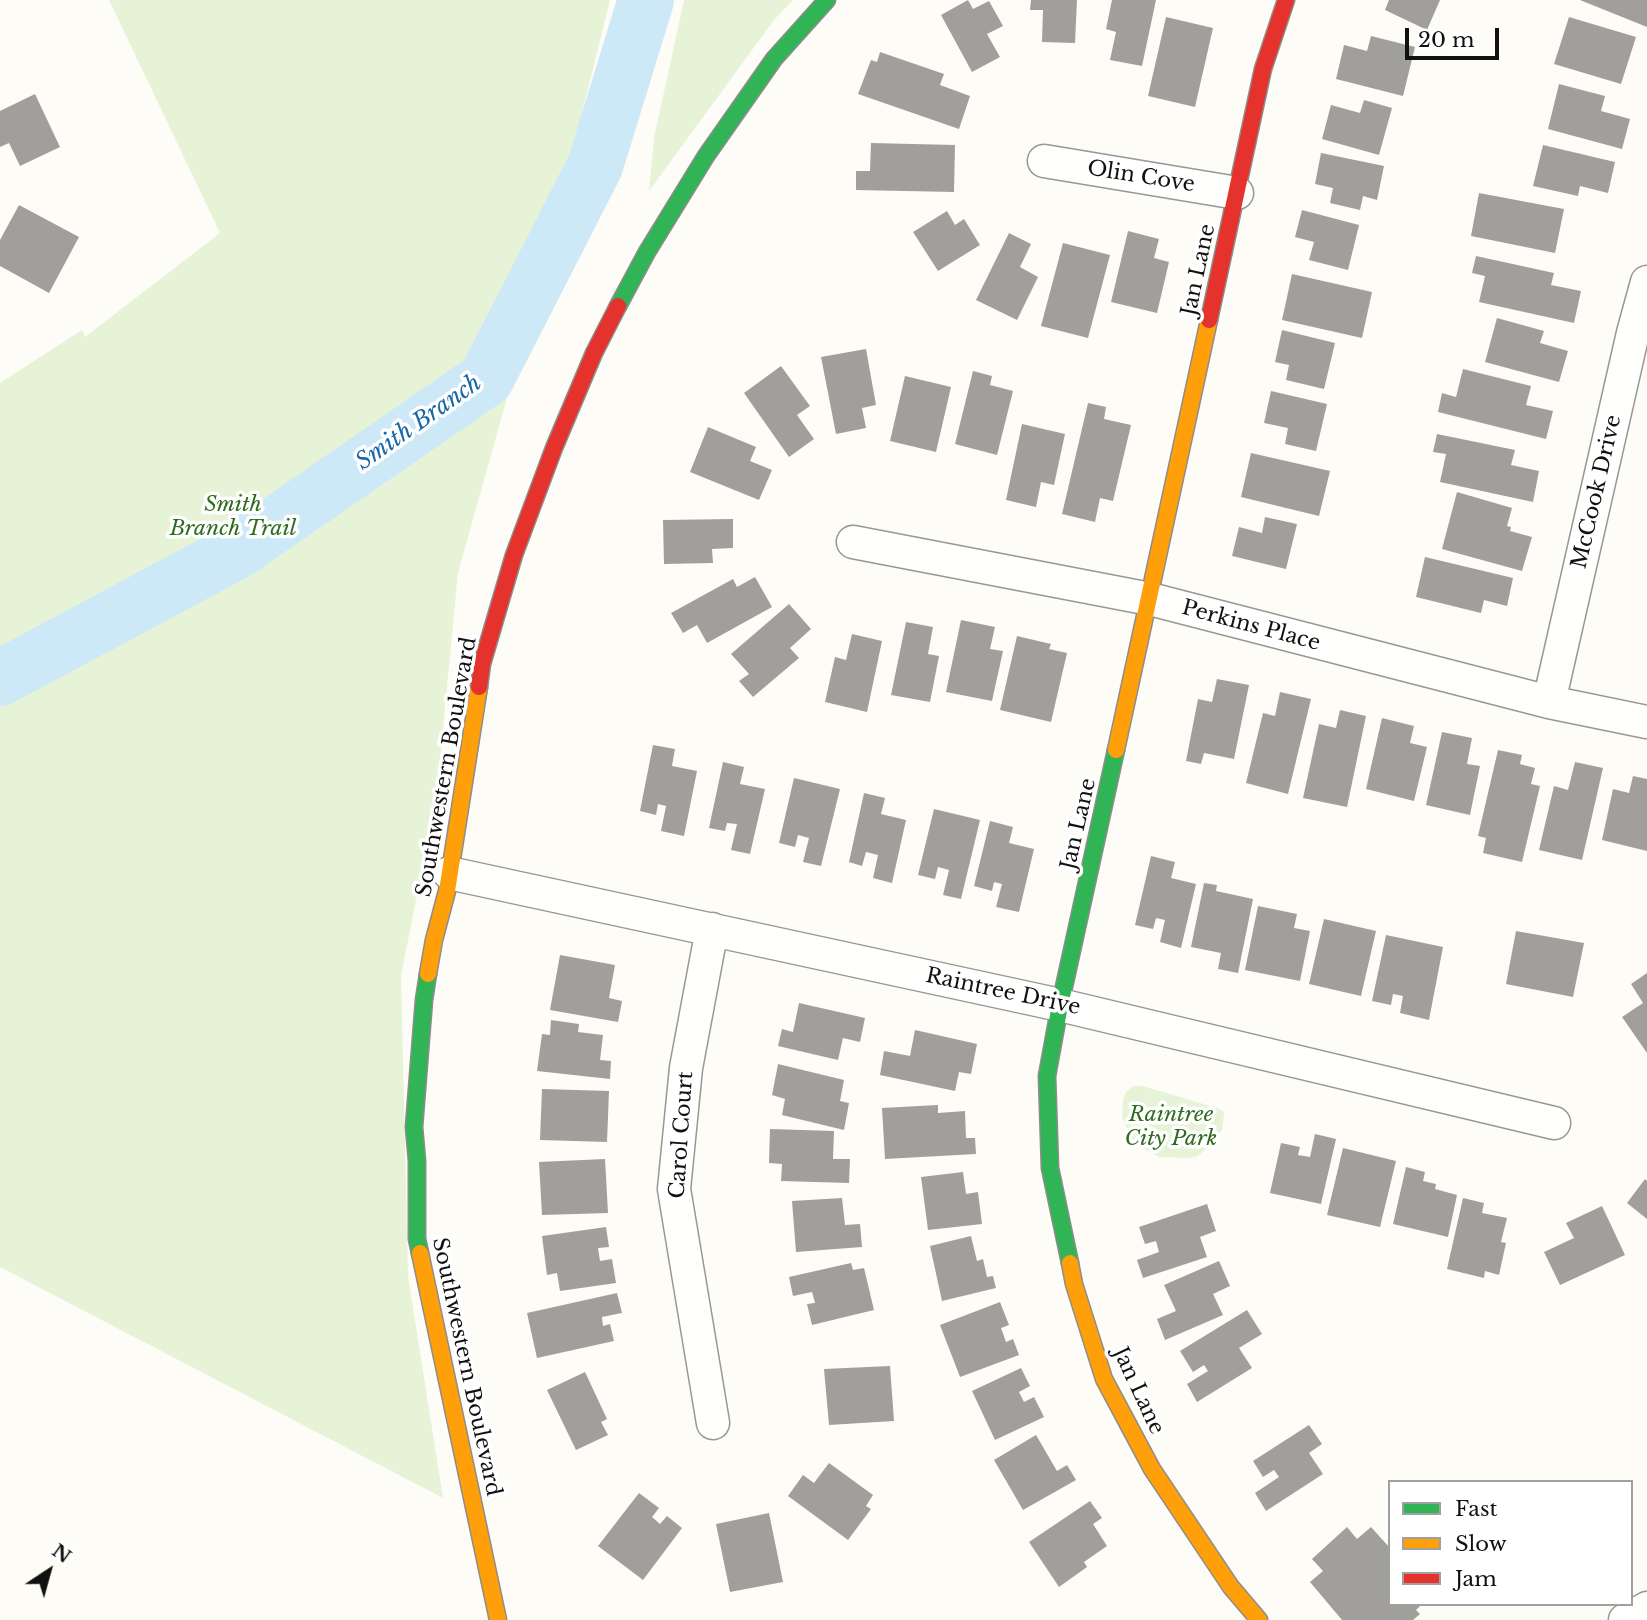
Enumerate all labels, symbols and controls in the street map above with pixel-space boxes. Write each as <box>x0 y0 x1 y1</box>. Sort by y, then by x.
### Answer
scale bar <box>1409 14 1504 58</box>
text: 20 m <box>1418 27 1475 53</box>
street label: Olin Cove <box>1085 156 1197 198</box>
street label: Jan Lane <box>1177 222 1221 318</box>
water label: Smith Branch <box>351 370 487 476</box>
street label: McCook Drive <box>1567 413 1627 571</box>
park label: Smith Branch Trail <box>170 492 296 542</box>
street label: Perkins Place <box>1179 595 1323 657</box>
street label: Southwestern Boulevard <box>412 635 482 899</box>
street label: Jan Lane <box>1056 776 1102 872</box>
street label: Raintree Drive <box>923 963 1083 1021</box>
street label: Carol Court <box>665 1071 699 1199</box>
park label: Raintree City Park <box>1125 1102 1217 1152</box>
street label: Southwestern Boulevard <box>426 1235 506 1499</box>
street label: Jan Lane <box>1107 1343 1169 1439</box>
legend <box>1388 1480 1633 1606</box>
text: Fast <box>1455 1496 1497 1522</box>
text: Slow <box>1455 1531 1507 1557</box>
north arrow <box>14 1536 84 1606</box>
text: N <box>48 1539 76 1568</box>
text: Jam <box>1455 1566 1497 1592</box>

